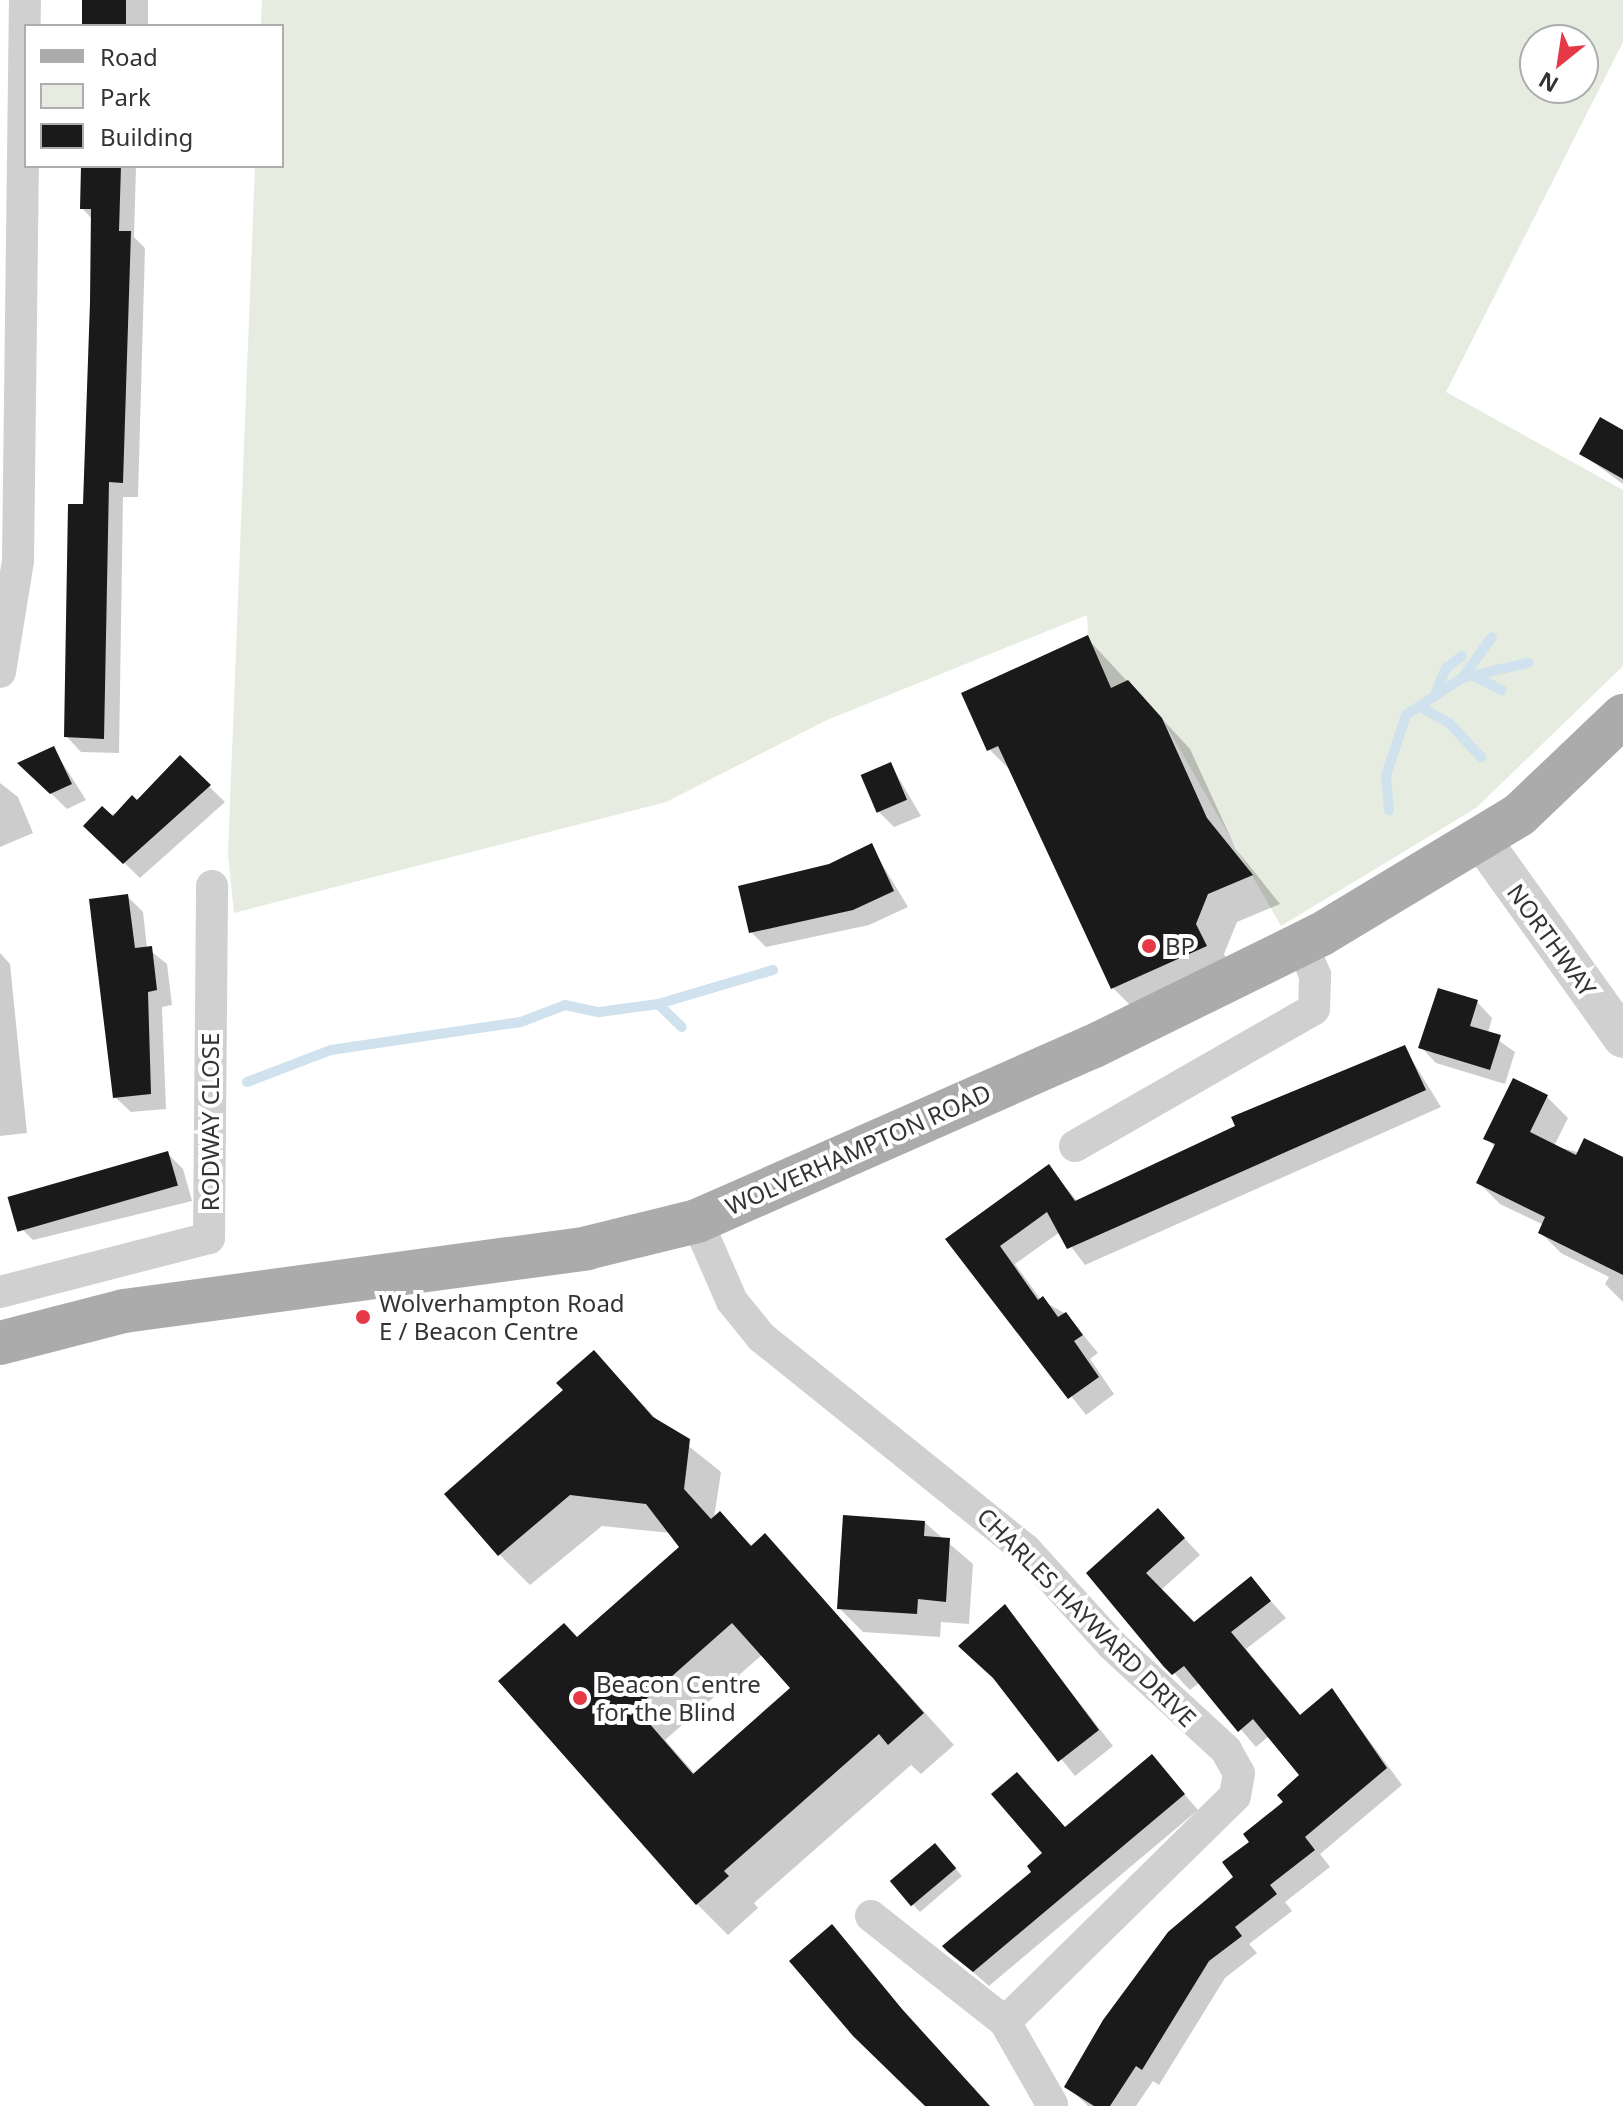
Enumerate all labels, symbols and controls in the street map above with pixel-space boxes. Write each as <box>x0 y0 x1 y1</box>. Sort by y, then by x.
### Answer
legend <box>24 24 284 168</box>
north arrow <box>1519 24 1599 104</box>
text: Road <box>100 40 158 73</box>
text: N <box>1533 66 1563 101</box>
text: Park <box>100 80 151 113</box>
text: Building <box>100 120 193 153</box>
street label: NORTHWAY <box>1502 878 1602 1002</box>
place label: BP <box>1165 932 1195 960</box>
marker: BP <box>1140 937 1158 955</box>
street label: RODWAY CLOSE <box>196 1033 224 1211</box>
street label: WOLVERHAMPTON ROAD <box>721 1077 995 1221</box>
place label: Wolverhampton Road E / Beacon Centre <box>379 1289 625 1345</box>
marker: Wolverhampton Road E / Beacon Centre <box>354 1308 372 1326</box>
street label: CHARLES HAYWARD DRIVE <box>972 1502 1202 1732</box>
place label: Beacon Centre for the Blind <box>596 1670 761 1726</box>
marker: Beacon Centre for the Blind <box>571 1689 589 1707</box>

